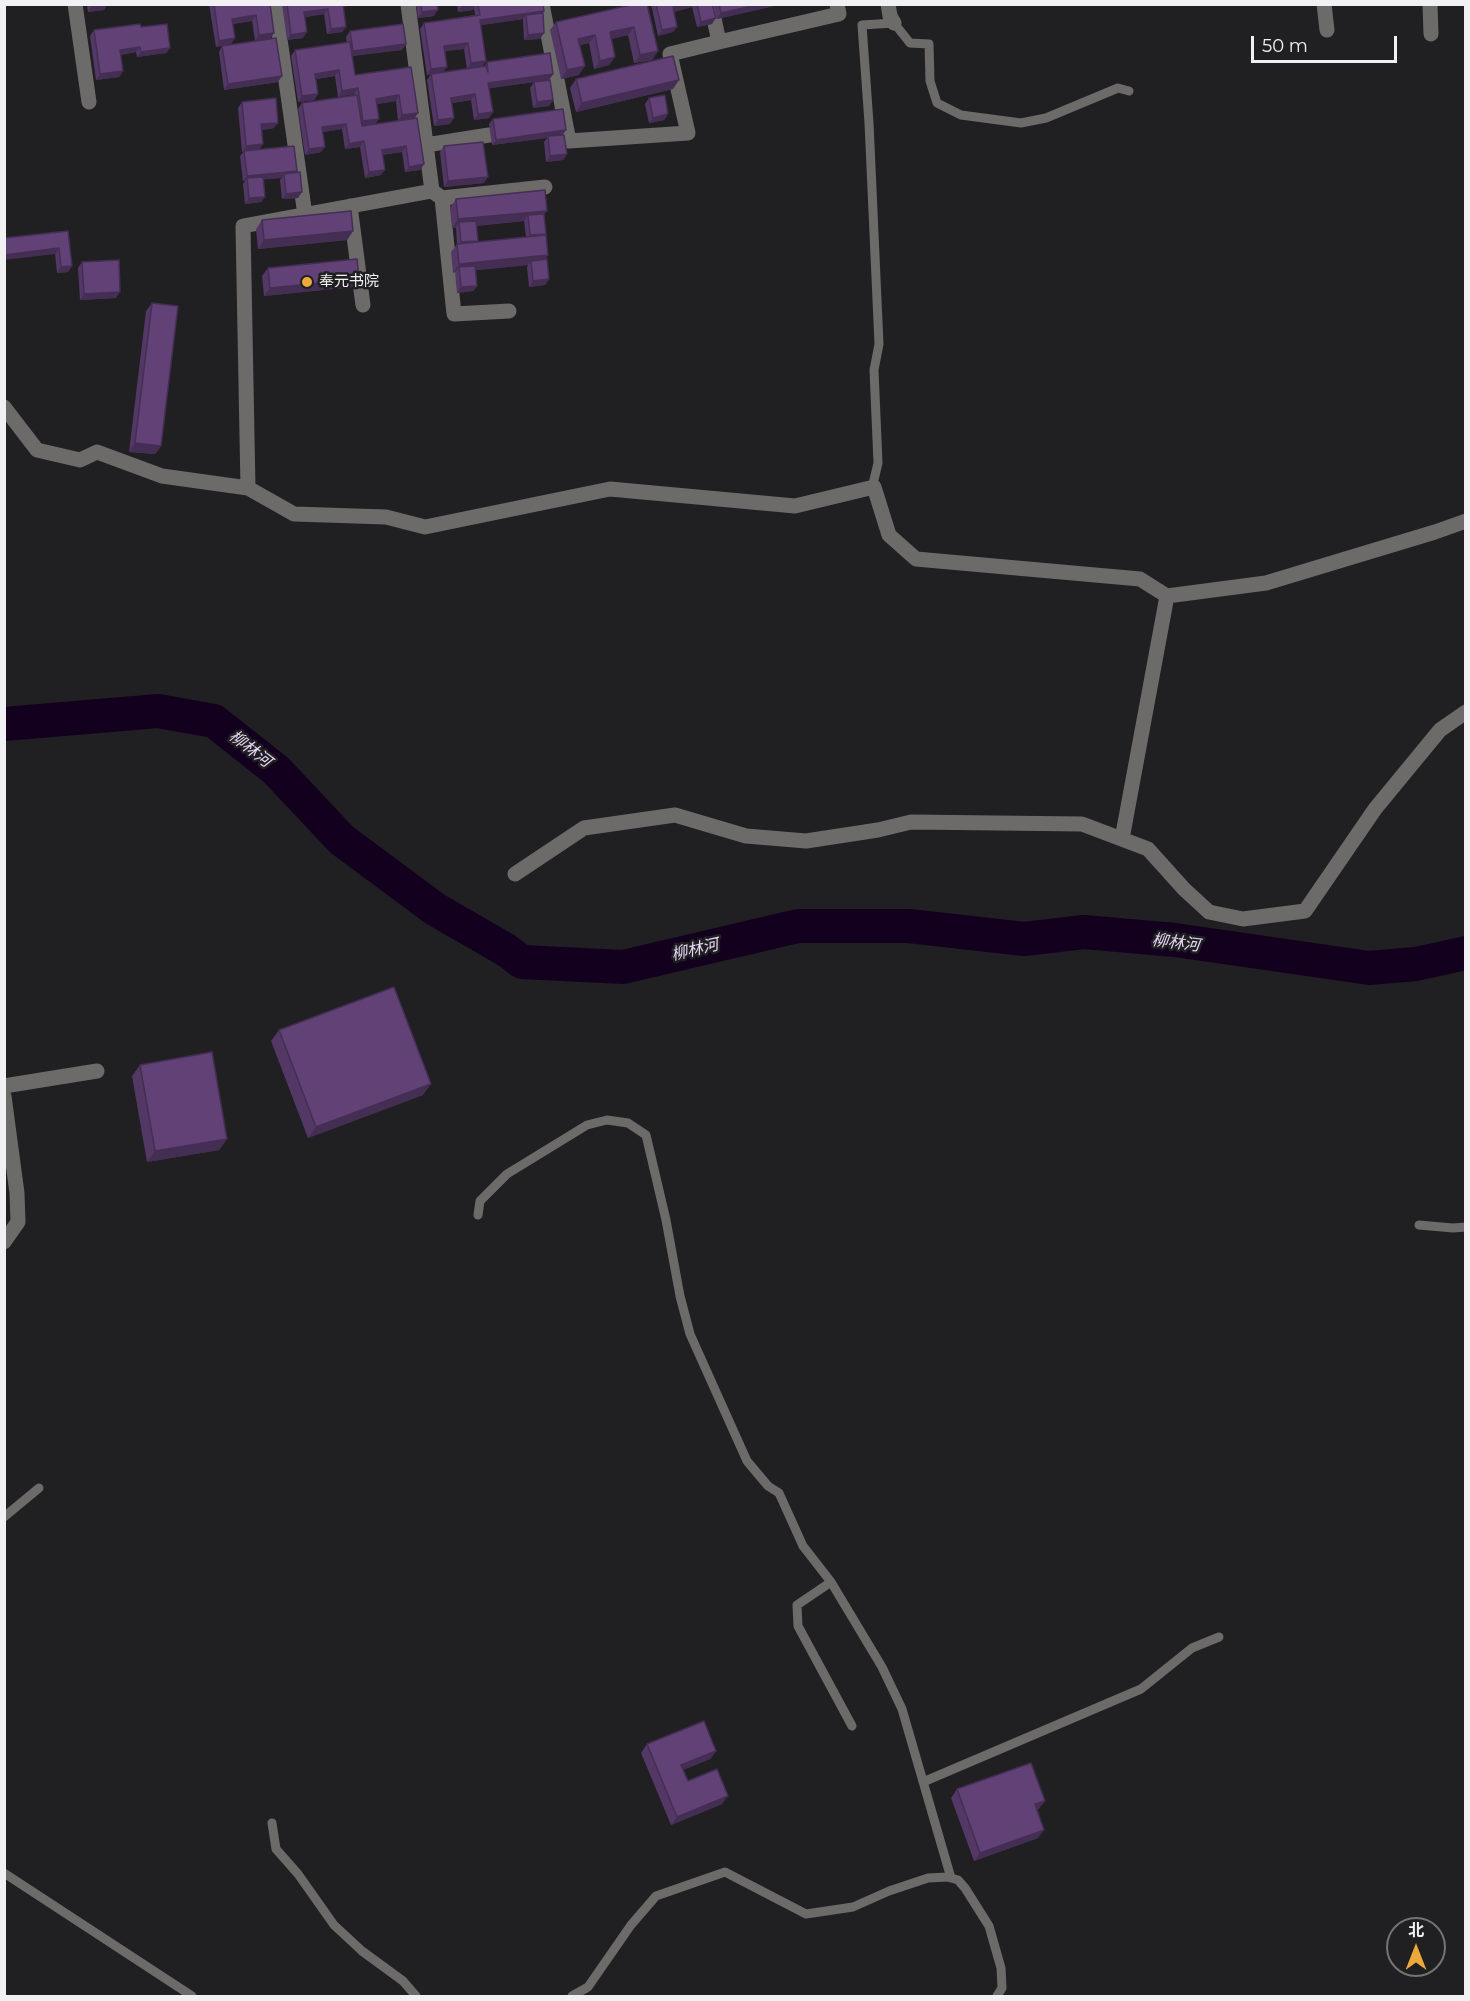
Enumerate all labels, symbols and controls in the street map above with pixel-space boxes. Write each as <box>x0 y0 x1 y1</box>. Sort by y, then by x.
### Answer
scale bar <box>1254 24 1400 62</box>
text: 50 m <box>1262 35 1308 57</box>
place label: 奉元书院 <box>319 273 379 291</box>
marker: 奉元书院 <box>300 275 314 289</box>
water label: 柳林河 <box>225 727 275 771</box>
water label: 柳林河 <box>1151 931 1201 955</box>
water label: 柳林河 <box>669 935 721 965</box>
north arrow <box>1386 1917 1446 1977</box>
text: 北 <box>1408 1921 1424 1940</box>

